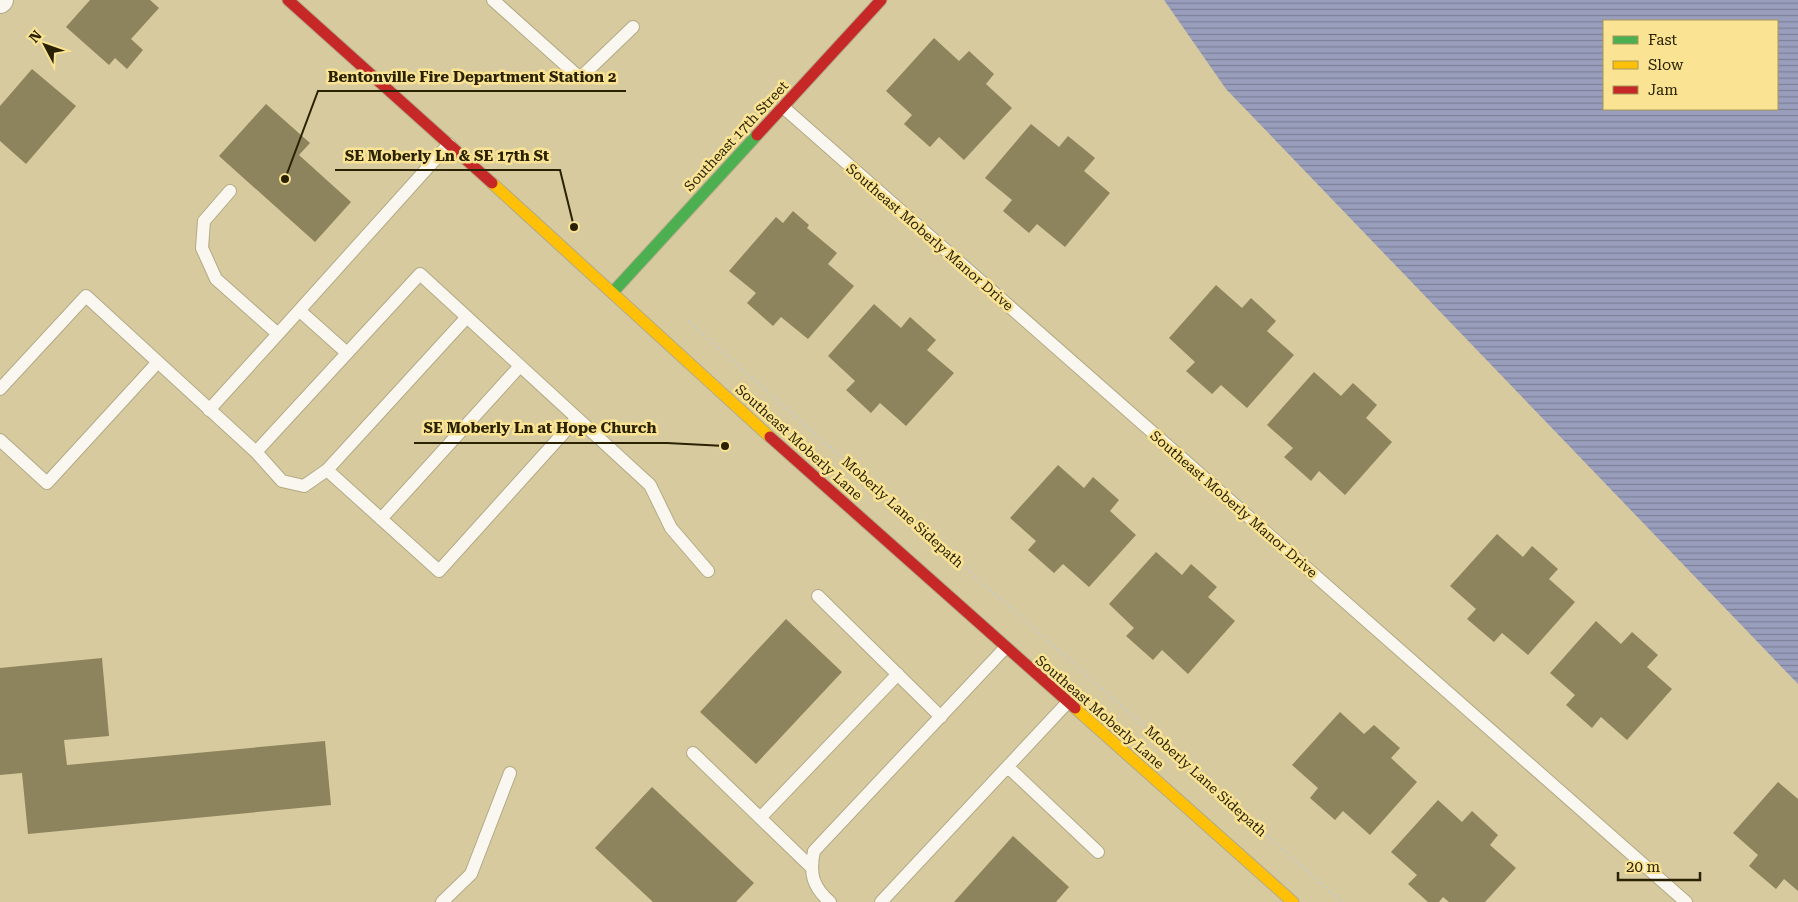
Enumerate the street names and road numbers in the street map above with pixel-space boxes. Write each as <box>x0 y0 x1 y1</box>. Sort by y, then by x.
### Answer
street label: Southeast 17th Street <box>681 78 791 194</box>
street label: Southeast Moberly Manor Drive <box>843 160 1017 314</box>
street label: Southeast Moberly Lane <box>732 381 866 503</box>
street label: Southeast Moberly Manor Drive <box>1147 427 1321 581</box>
street label: Moberly Lane Sidepath <box>839 453 967 571</box>
street label: Southeast Moberly Lane <box>1033 652 1168 772</box>
street label: Moberly Lane Sidepath <box>1142 722 1270 840</box>

